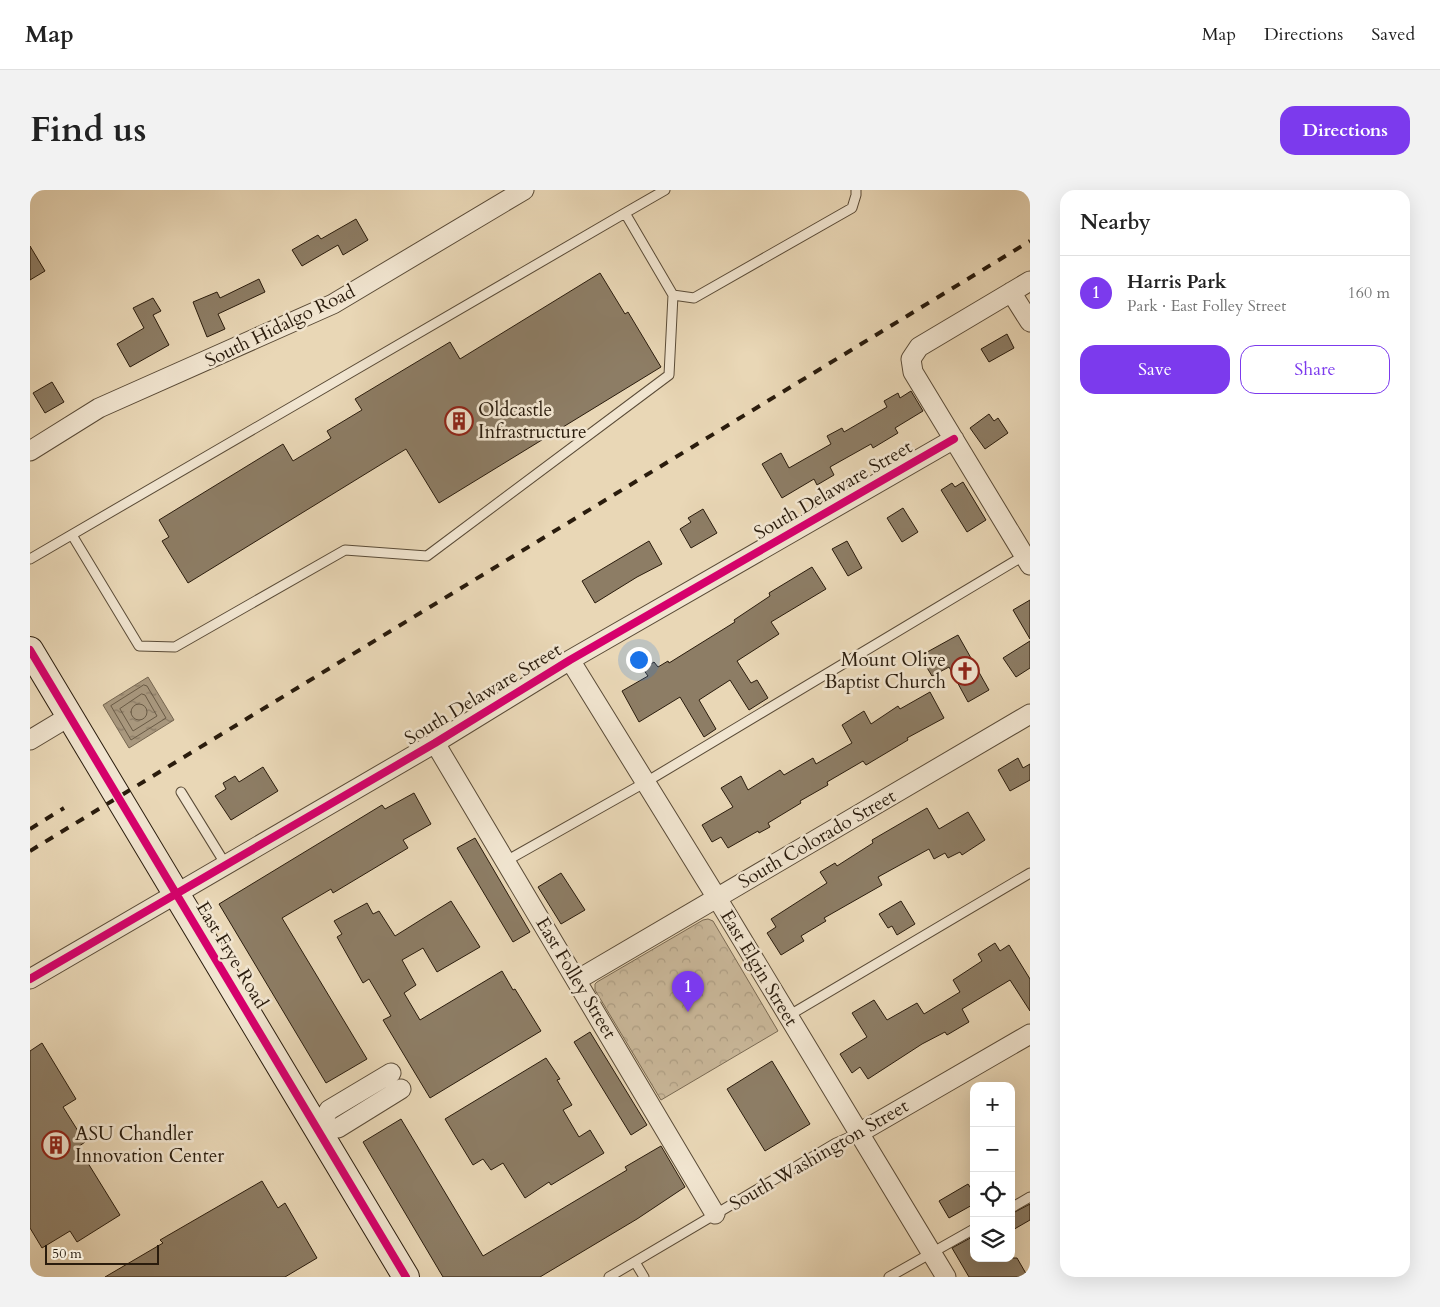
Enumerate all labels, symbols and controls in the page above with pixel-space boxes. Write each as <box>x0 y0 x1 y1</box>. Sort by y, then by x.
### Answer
text: Map <box>25 18 74 51</box>
text: Map <box>1202 22 1236 47</box>
text: Directions <box>1264 22 1343 47</box>
text: Saved <box>1371 22 1415 47</box>
text: Find us <box>30 106 146 154</box>
button: Directions <box>1280 106 1410 155</box>
text: Nearby <box>1080 208 1151 237</box>
text: Harris Park <box>1127 269 1227 295</box>
street label: South Hidalgo Road <box>201 278 359 374</box>
text: 1 <box>1092 282 1100 304</box>
text: 160 m <box>1348 282 1390 304</box>
text: Park · East Folley Street <box>1127 295 1286 317</box>
button: Save <box>1080 345 1230 394</box>
button: Share <box>1240 345 1390 394</box>
place label: Oldcastle Infrastructure <box>478 397 587 445</box>
building icon: Oldcastle Infrastructure <box>444 406 474 436</box>
street label: South Delaware Street <box>749 434 917 546</box>
street label: South Delaware Street <box>400 637 566 751</box>
your location <box>626 647 652 673</box>
place label: Mount Olive Baptist Church <box>825 647 947 695</box>
church icon: Mount Olive Baptist Church <box>950 656 980 686</box>
street label: South Colorado Street <box>733 783 901 895</box>
street label: East Frye Road <box>190 897 274 1013</box>
street label: East Elgin Street <box>714 905 804 1031</box>
street label: East Folley Street <box>529 912 623 1044</box>
pin: 1 <box>672 971 704 1012</box>
map controls <box>970 1082 1015 1262</box>
button: + <box>970 1082 1015 1127</box>
street label: South Washington Street <box>725 1093 913 1217</box>
place label: ASU Chandler Innovation Center <box>75 1121 224 1169</box>
button: − <box>970 1127 1015 1172</box>
building icon: ASU Chandler Innovation Center <box>41 1130 71 1160</box>
button: locate <box>970 1172 1015 1217</box>
button: layers <box>970 1217 1015 1262</box>
scale bar <box>45 1242 159 1265</box>
text: 50 m <box>52 1244 82 1263</box>

